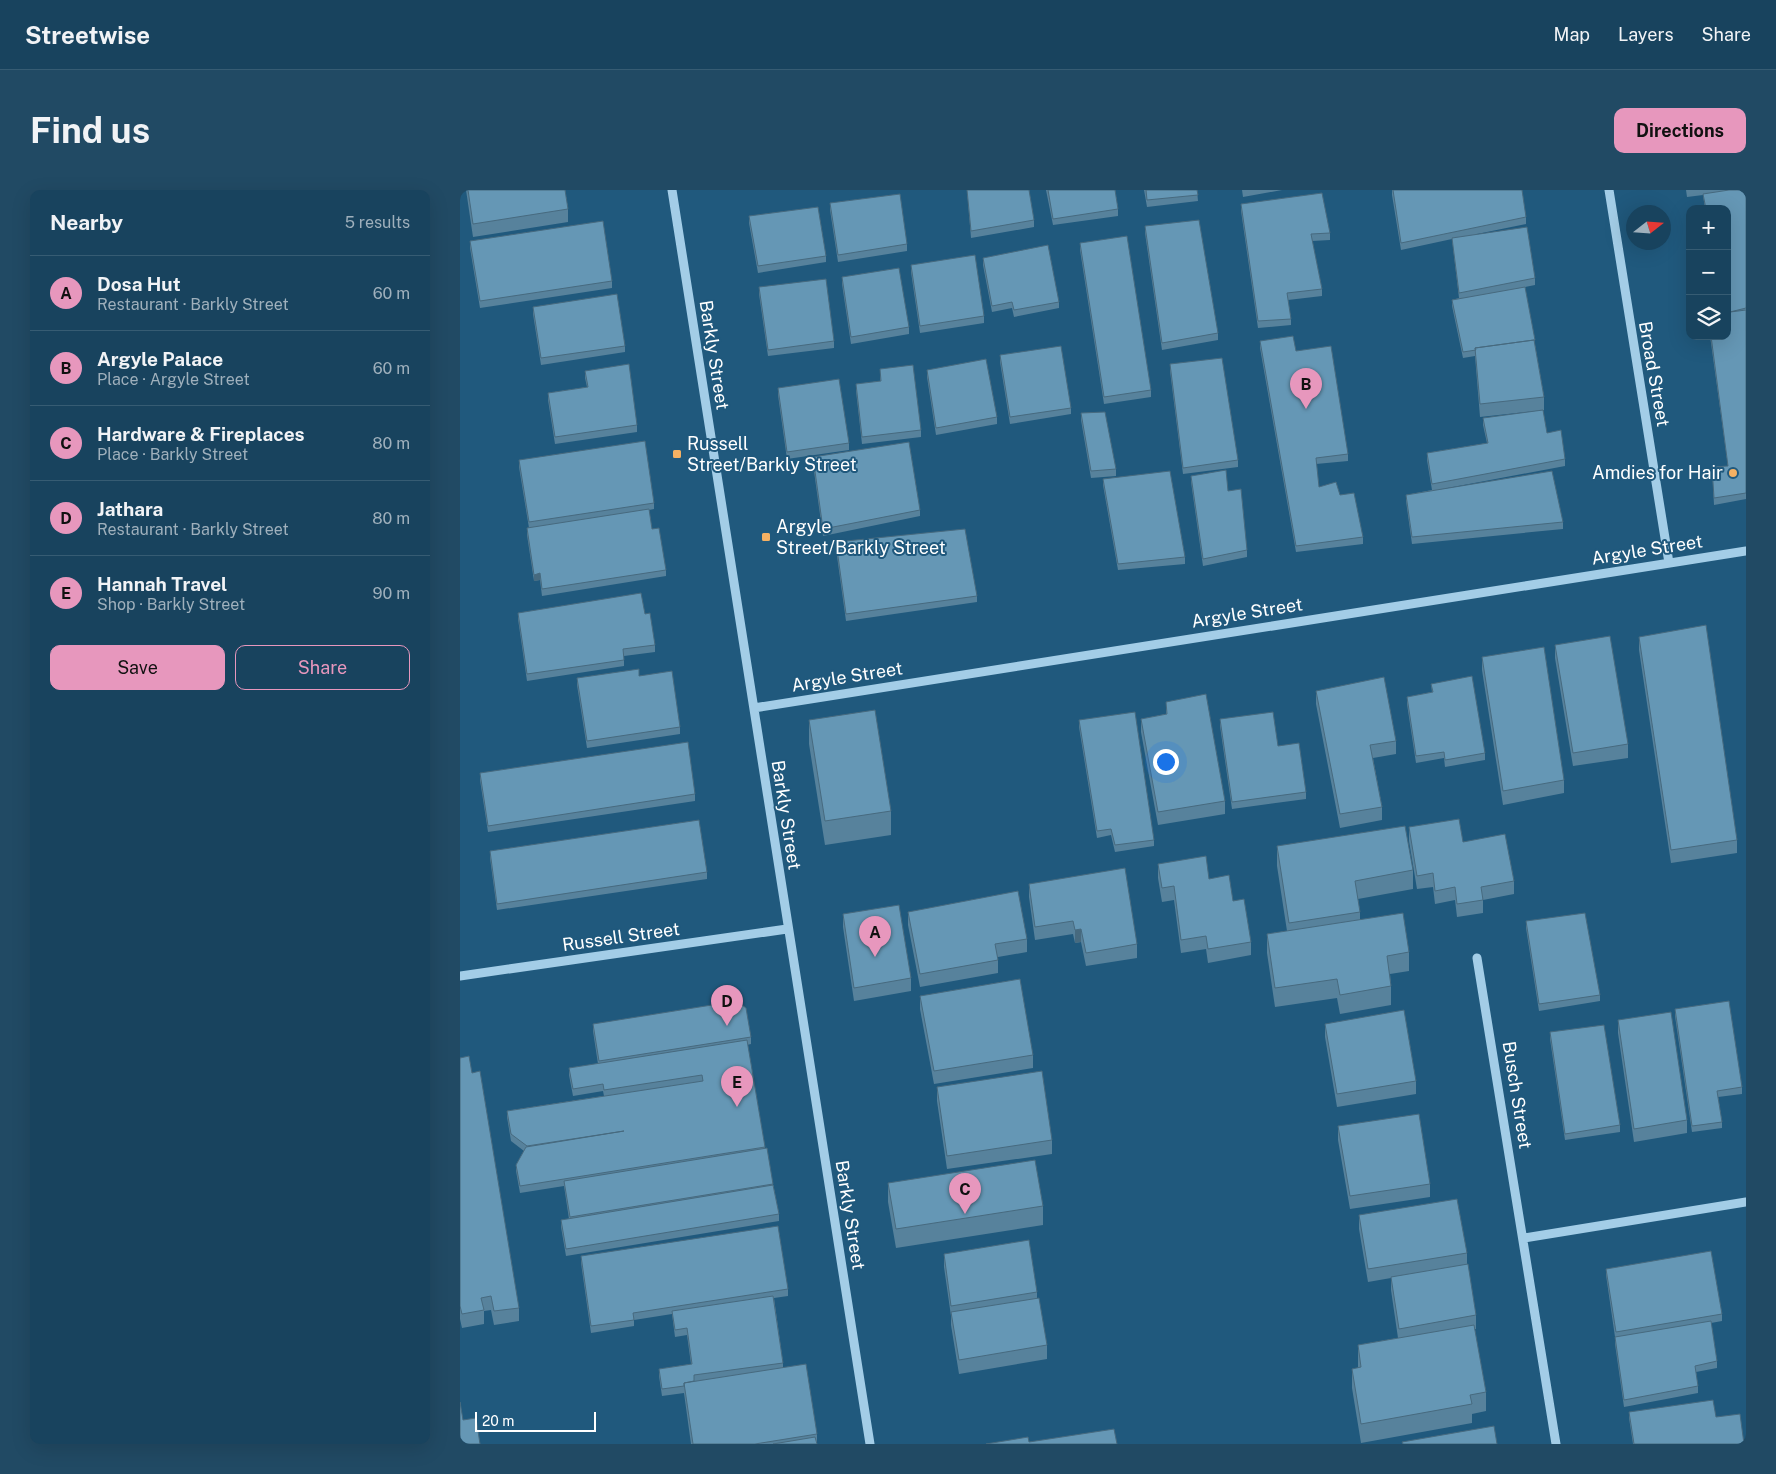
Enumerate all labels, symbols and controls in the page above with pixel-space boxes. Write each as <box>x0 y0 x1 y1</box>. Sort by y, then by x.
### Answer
text: Streetwise <box>25 21 150 49</box>
text: Map <box>1554 24 1590 45</box>
text: Layers <box>1618 24 1674 45</box>
text: Share <box>1702 24 1751 45</box>
button: Directions <box>1614 108 1746 153</box>
text: Find us <box>30 110 150 151</box>
north arrow <box>1626 205 1671 250</box>
map controls <box>1686 205 1731 340</box>
button: + <box>1686 205 1731 250</box>
text: Nearby <box>50 210 123 235</box>
text: 5 results <box>345 213 410 232</box>
button: − <box>1686 250 1731 295</box>
text: Dosa Hut <box>97 273 181 295</box>
text: A <box>60 284 72 303</box>
text: 60 m <box>373 284 410 303</box>
text: Restaurant · Barkly Street <box>97 295 289 314</box>
button: layers <box>1686 295 1731 340</box>
street label: Barkly Street <box>695 299 734 411</box>
street label: Broad Street <box>1635 320 1674 428</box>
text: Argyle Palace <box>97 348 223 370</box>
text: B <box>61 359 71 378</box>
text: 60 m <box>373 359 410 378</box>
pin: B <box>1290 368 1322 409</box>
text: Place · Argyle Street <box>97 370 250 389</box>
text: Hardware & Fireplaces <box>97 423 305 445</box>
place label: Russell Street/Barkly Street <box>687 433 857 475</box>
text: C <box>60 434 72 453</box>
text: 80 m <box>372 434 410 453</box>
text: Place · Barkly Street <box>97 445 248 464</box>
marker: Russell Street/Barkly Street <box>671 448 683 460</box>
place label: Amdies for Hair <box>1592 462 1723 483</box>
marker: Amdies for Hair <box>1727 467 1739 479</box>
text: Jathara <box>97 498 163 520</box>
text: D <box>60 509 72 528</box>
text: 80 m <box>372 509 410 528</box>
place label: Argyle Street/Barkly Street <box>776 516 946 558</box>
text: Restaurant · Barkly Street <box>97 520 289 539</box>
street label: Argyle Street <box>1590 530 1704 569</box>
marker: Argyle Street/Barkly Street <box>760 531 772 543</box>
text: Hannah Travel <box>97 573 227 595</box>
text: E <box>61 584 71 603</box>
text: 90 m <box>373 584 410 603</box>
street label: Argyle Street <box>1190 593 1304 632</box>
text: Shop · Barkly Street <box>97 595 245 614</box>
button: Save <box>50 645 225 690</box>
button: Share <box>235 645 410 690</box>
street label: Argyle Street <box>790 657 904 696</box>
your location <box>1153 749 1179 775</box>
street label: Barkly Street <box>767 759 806 871</box>
pin: A <box>859 916 891 957</box>
street label: Russell Street <box>561 918 681 955</box>
pin: D <box>711 985 743 1026</box>
street label: Busch Street <box>1499 1040 1536 1150</box>
pin: E <box>721 1066 753 1107</box>
street label: Barkly Street <box>831 1159 870 1271</box>
pin: C <box>949 1173 981 1214</box>
scale bar <box>475 1409 596 1432</box>
text: 20 m <box>482 1413 514 1429</box>

